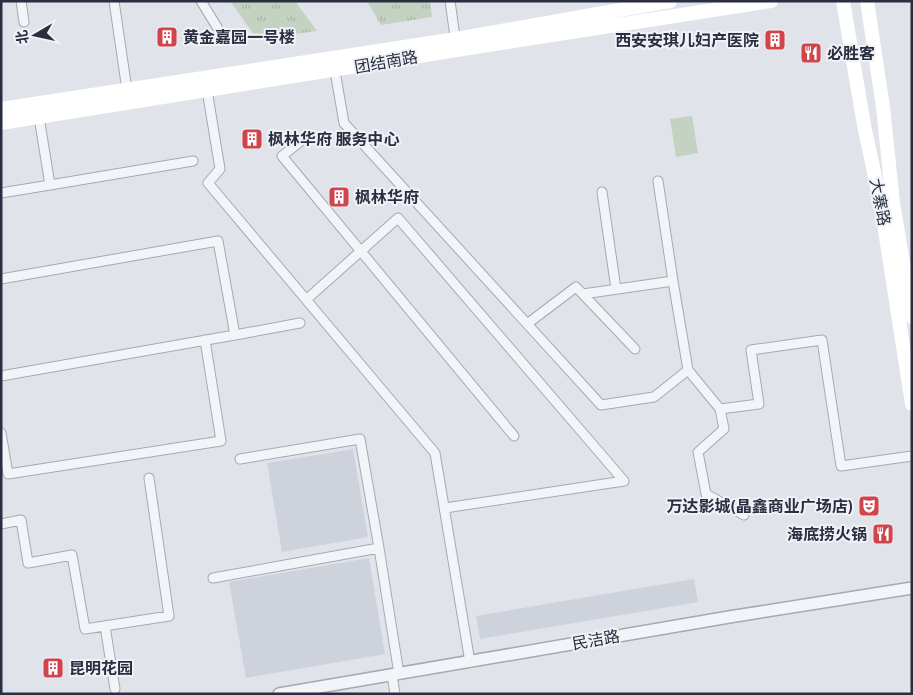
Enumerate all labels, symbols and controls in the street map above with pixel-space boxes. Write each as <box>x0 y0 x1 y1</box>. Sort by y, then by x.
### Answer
north arrow <box>10 10 60 60</box>
building icon: 黄金嘉园一号楼 <box>155 25 179 49</box>
place label: 黄金嘉园一号楼 <box>183 28 295 47</box>
building icon: 西安安琪儿妇产医院 <box>763 28 787 52</box>
text: 北 <box>12 29 32 45</box>
place label: 西安安琪儿妇产医院 <box>615 31 759 50</box>
restaurant icon: 必胜客 <box>799 41 823 65</box>
place label: 必胜客 <box>827 44 875 63</box>
street label: 团结南路 <box>353 47 419 77</box>
building icon: 枫林华府 服务中心 <box>240 127 264 151</box>
place label: 枫林华府 服务中心 <box>268 130 400 149</box>
street label: 大寨路 <box>866 177 894 227</box>
building icon: 枫林华府 <box>327 185 351 209</box>
place label: 枫林华府 <box>355 188 419 207</box>
theatre icon: 万达影城(晶鑫商业广场店) <box>857 494 881 518</box>
place label: 万达影城(晶鑫商业广场店) <box>667 497 853 516</box>
restaurant icon: 海底捞火锅 <box>871 522 895 546</box>
place label: 海底捞火锅 <box>787 525 867 544</box>
street label: 民洁路 <box>571 626 621 654</box>
building icon: 昆明花园 <box>41 656 65 680</box>
place label: 昆明花园 <box>69 659 133 678</box>

